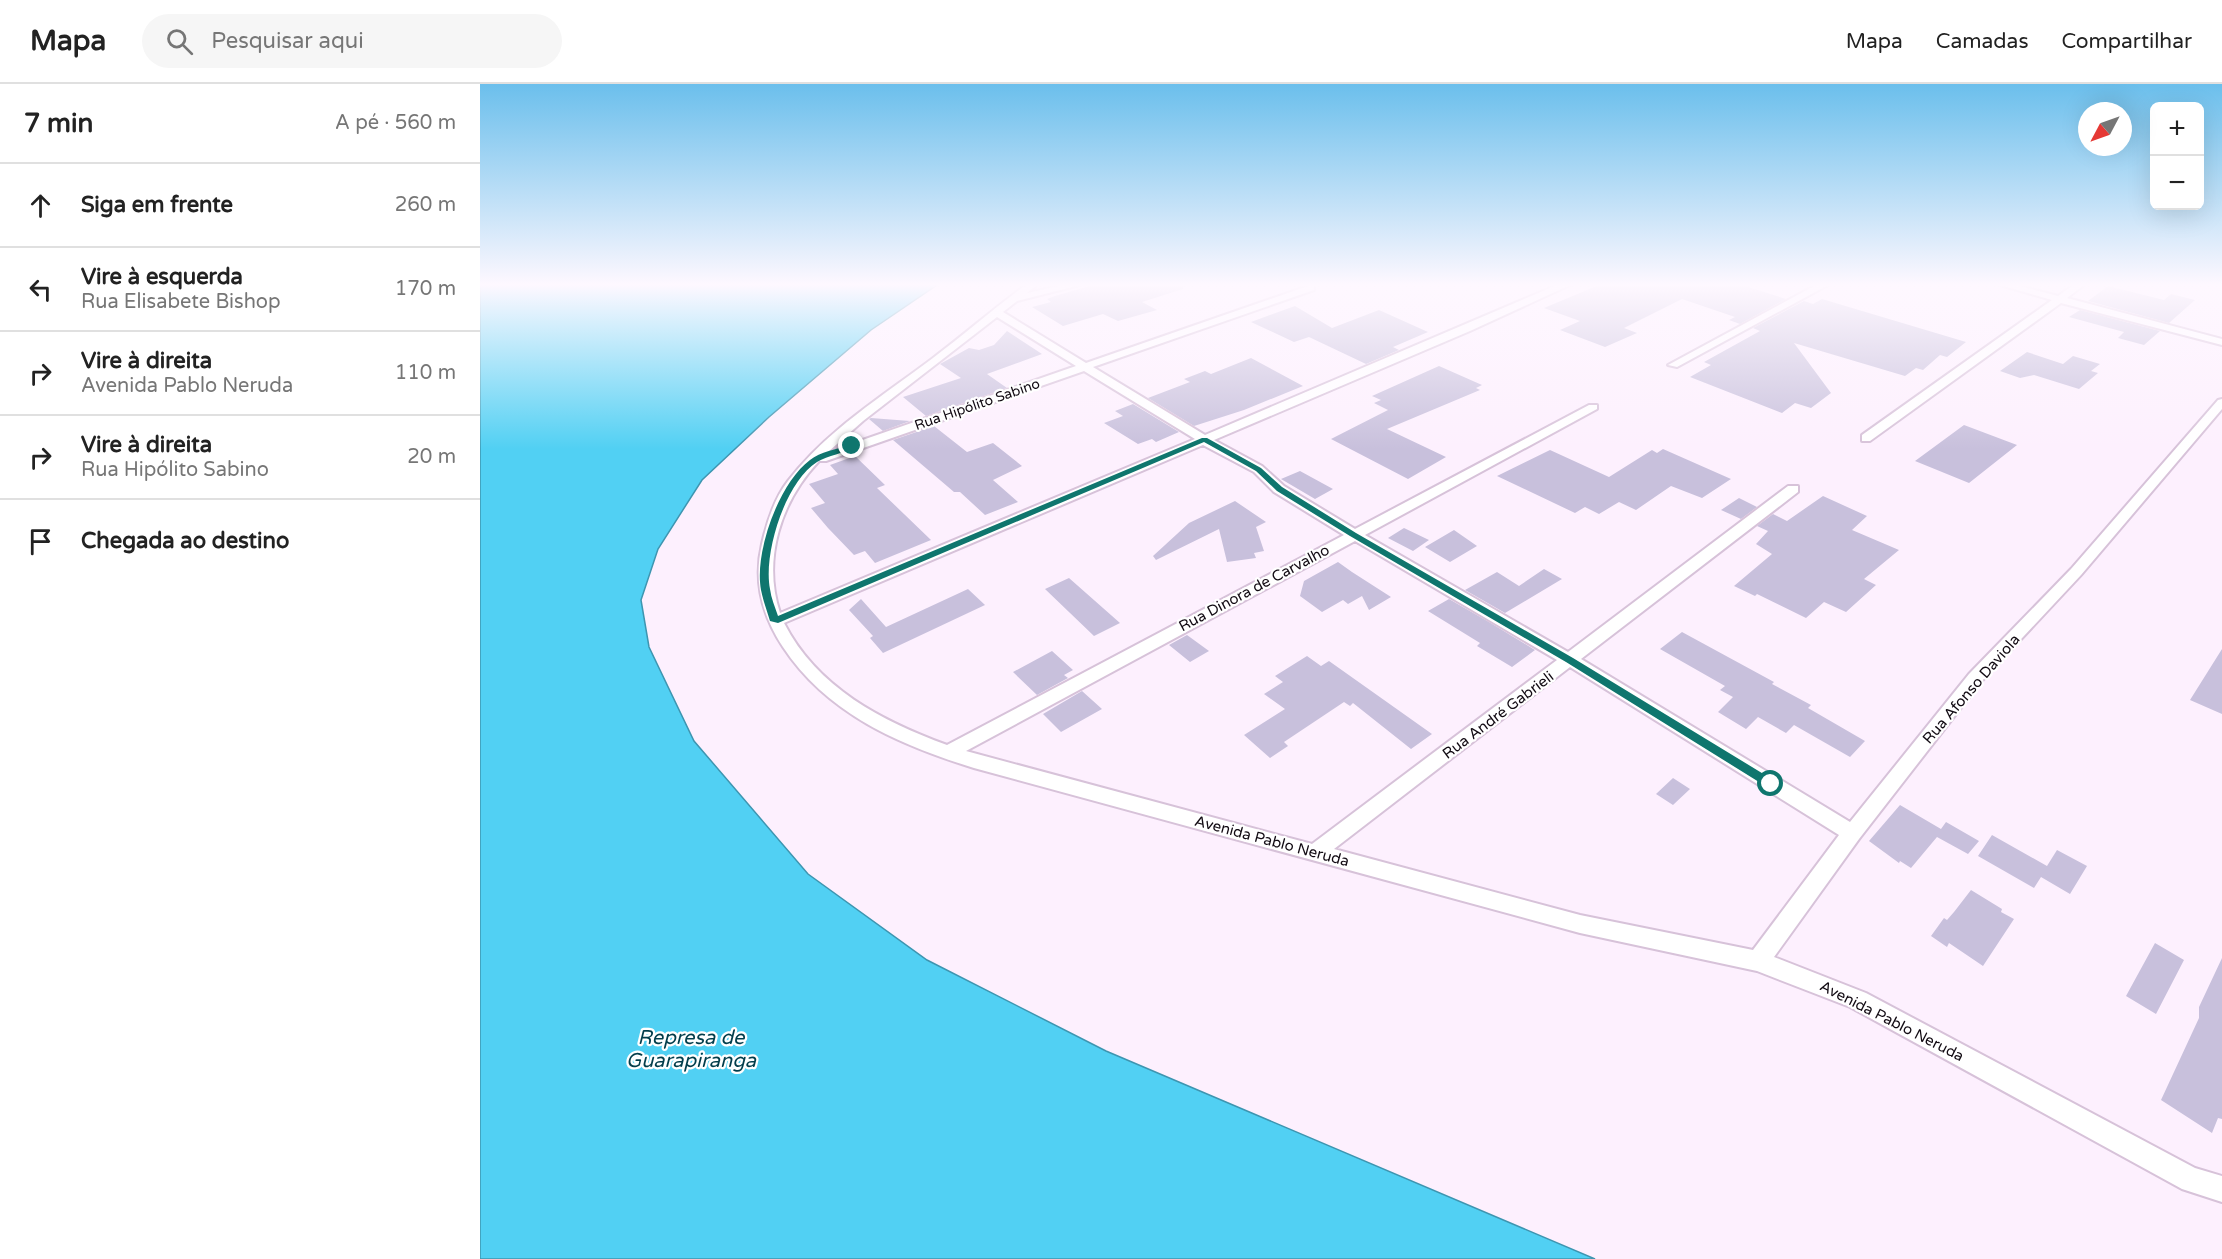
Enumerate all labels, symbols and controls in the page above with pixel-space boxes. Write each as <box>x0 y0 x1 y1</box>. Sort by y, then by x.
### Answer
search box <box>142 14 562 68</box>
text: Mapa <box>30 24 106 58</box>
icon: search <box>163 25 196 58</box>
text: Pesquisar aqui <box>211 28 364 54</box>
text: Mapa <box>1846 29 1903 54</box>
text: Camadas <box>1936 29 2028 54</box>
text: Compartilhar <box>2061 29 2192 54</box>
north arrow <box>2078 102 2132 156</box>
map controls <box>2150 102 2204 210</box>
button: + <box>2150 102 2204 156</box>
text: 7 min <box>24 108 93 139</box>
text: A pé · 560 m <box>335 111 456 135</box>
button: − <box>2150 156 2204 210</box>
icon: ahead <box>24 189 57 222</box>
text: Siga em frente <box>81 192 233 218</box>
text: 260 m <box>395 193 456 217</box>
text: Vire à esquerda <box>81 264 243 290</box>
icon: left <box>24 273 57 306</box>
text: 170 m <box>395 277 456 301</box>
text: Rua Elisabete Bishop <box>81 290 281 314</box>
text: Vire à direita <box>81 348 212 374</box>
icon: right <box>24 357 57 390</box>
text: 110 m <box>395 361 456 385</box>
text: Avenida Pablo Neruda <box>81 374 293 398</box>
street label: Rua Hipólito Sabino <box>912 375 1042 434</box>
text: Vire à direita <box>81 432 212 458</box>
route end <box>838 432 864 458</box>
icon: right <box>24 441 57 474</box>
text: 20 m <box>407 445 456 469</box>
text: Rua Hipólito Sabino <box>81 458 269 482</box>
icon: arrive <box>24 525 57 558</box>
text: Chegada ao destino <box>81 528 289 554</box>
street label: Rua Dinora de Carvalho <box>1176 541 1332 635</box>
street label: Rua Afonso Daviola <box>1919 631 2023 747</box>
street label: Rua André Gabrieli <box>1439 667 1557 763</box>
route start <box>1757 770 1783 796</box>
street label: Avenida Pablo Neruda <box>1193 812 1351 870</box>
street label: Avenida Pablo Neruda <box>1817 977 1967 1065</box>
water label: Represa de Guarapiranga <box>626 1026 757 1073</box>

